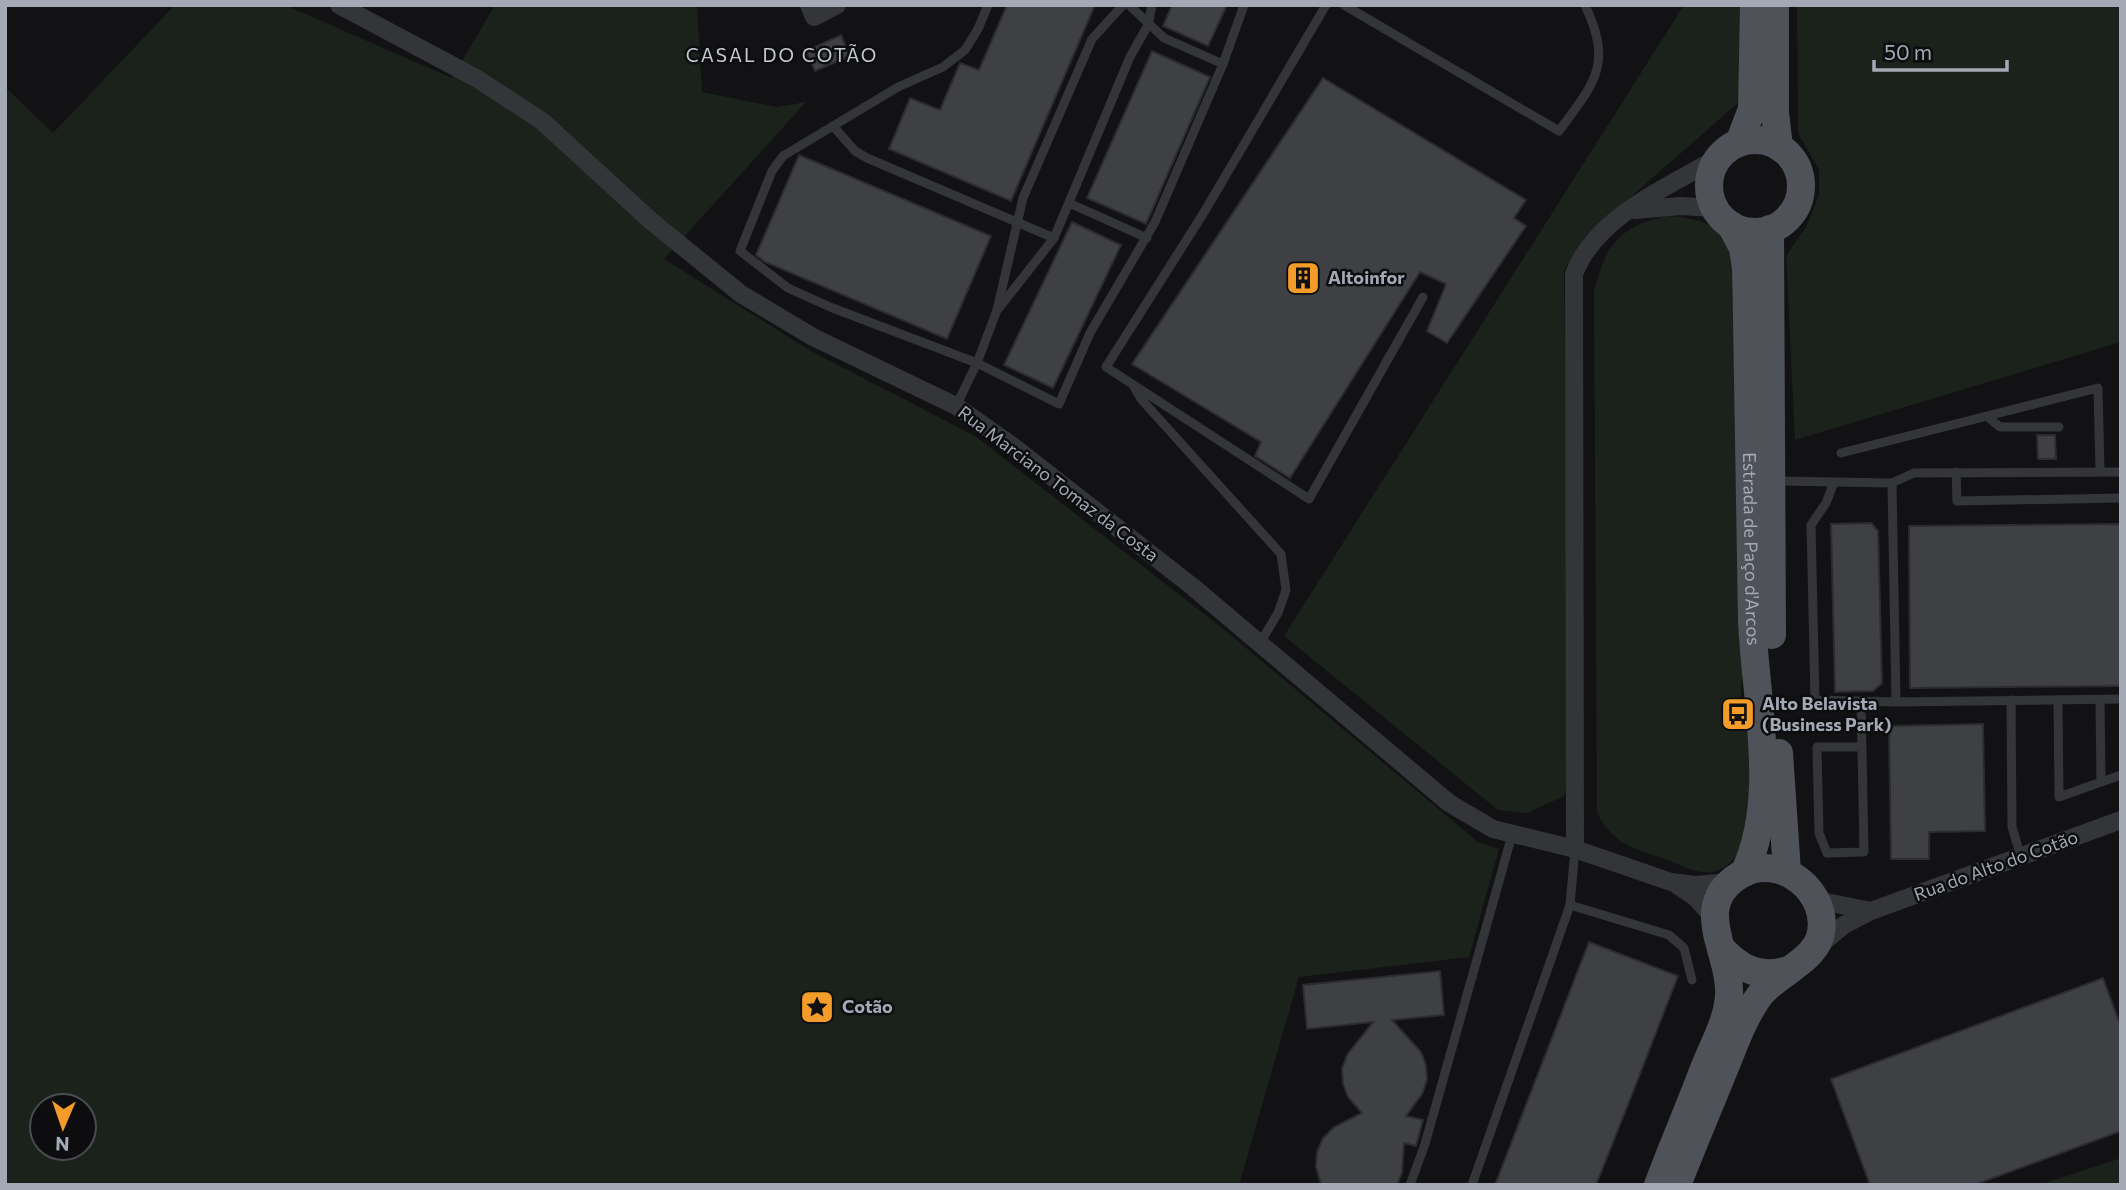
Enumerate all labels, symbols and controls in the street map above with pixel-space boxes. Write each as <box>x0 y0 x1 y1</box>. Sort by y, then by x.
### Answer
scale bar <box>1874 28 2007 72</box>
text: 50 m <box>1884 39 1932 64</box>
district label: CASAL DO COTÃO <box>686 43 878 66</box>
building icon: Altoinfor <box>1284 259 1322 297</box>
place label: Altoinfor <box>1328 266 1405 288</box>
street label: Rua Marciano Tomaz da Costa <box>954 401 1163 566</box>
street label: Estrada de Paço d'Arcos <box>1739 452 1765 646</box>
place label: Alto Belavista (Business Park) <box>1762 692 1891 735</box>
bus stop icon: Alto Belavista (Business Park) <box>1719 695 1757 733</box>
street label: Rua do Alto do Cotão <box>1911 825 2081 905</box>
place icon: Cotão <box>798 988 836 1026</box>
place label: Cotão <box>842 995 893 1017</box>
north arrow <box>28 1092 98 1162</box>
text: N <box>55 1133 70 1156</box>

